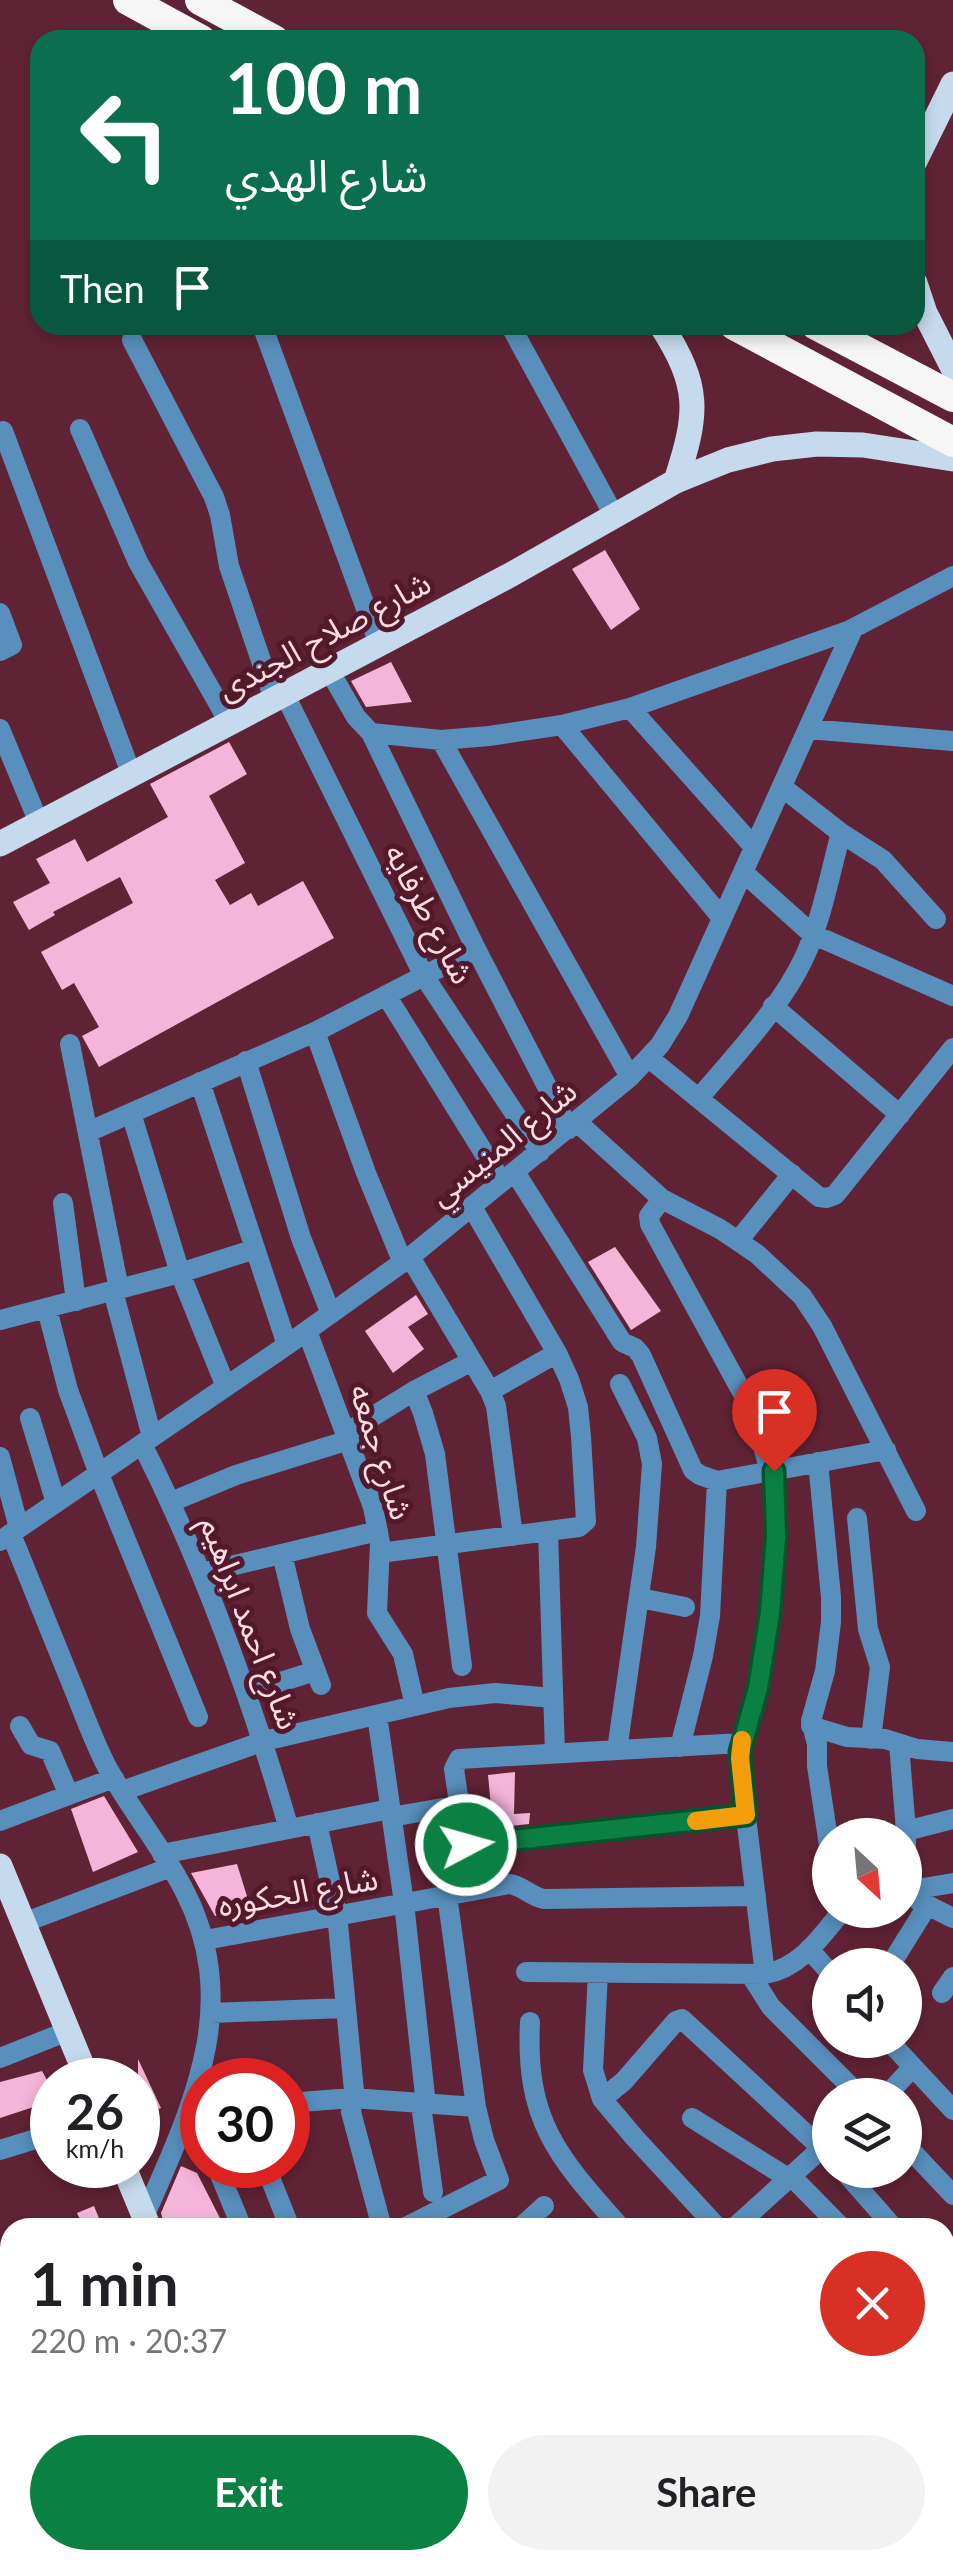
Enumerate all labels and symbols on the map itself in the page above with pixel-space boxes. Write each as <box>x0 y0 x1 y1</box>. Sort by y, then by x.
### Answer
street label: شارع صلاح الجندى <box>210 562 439 713</box>
street label: شارع طرفايه <box>372 837 483 993</box>
street label: شارع المنيسي <box>420 1070 588 1218</box>
pin <box>732 1369 817 1472</box>
street label: شارع جمعه <box>337 1379 423 1526</box>
street label: شارع احمد ابراهيم <box>187 1511 310 1737</box>
position arrow <box>414 1793 518 1897</box>
north arrow <box>812 1818 922 1928</box>
street label: شارع الحكوره <box>215 1857 382 1930</box>
speed limit sign: 30 <box>180 2058 310 2188</box>

